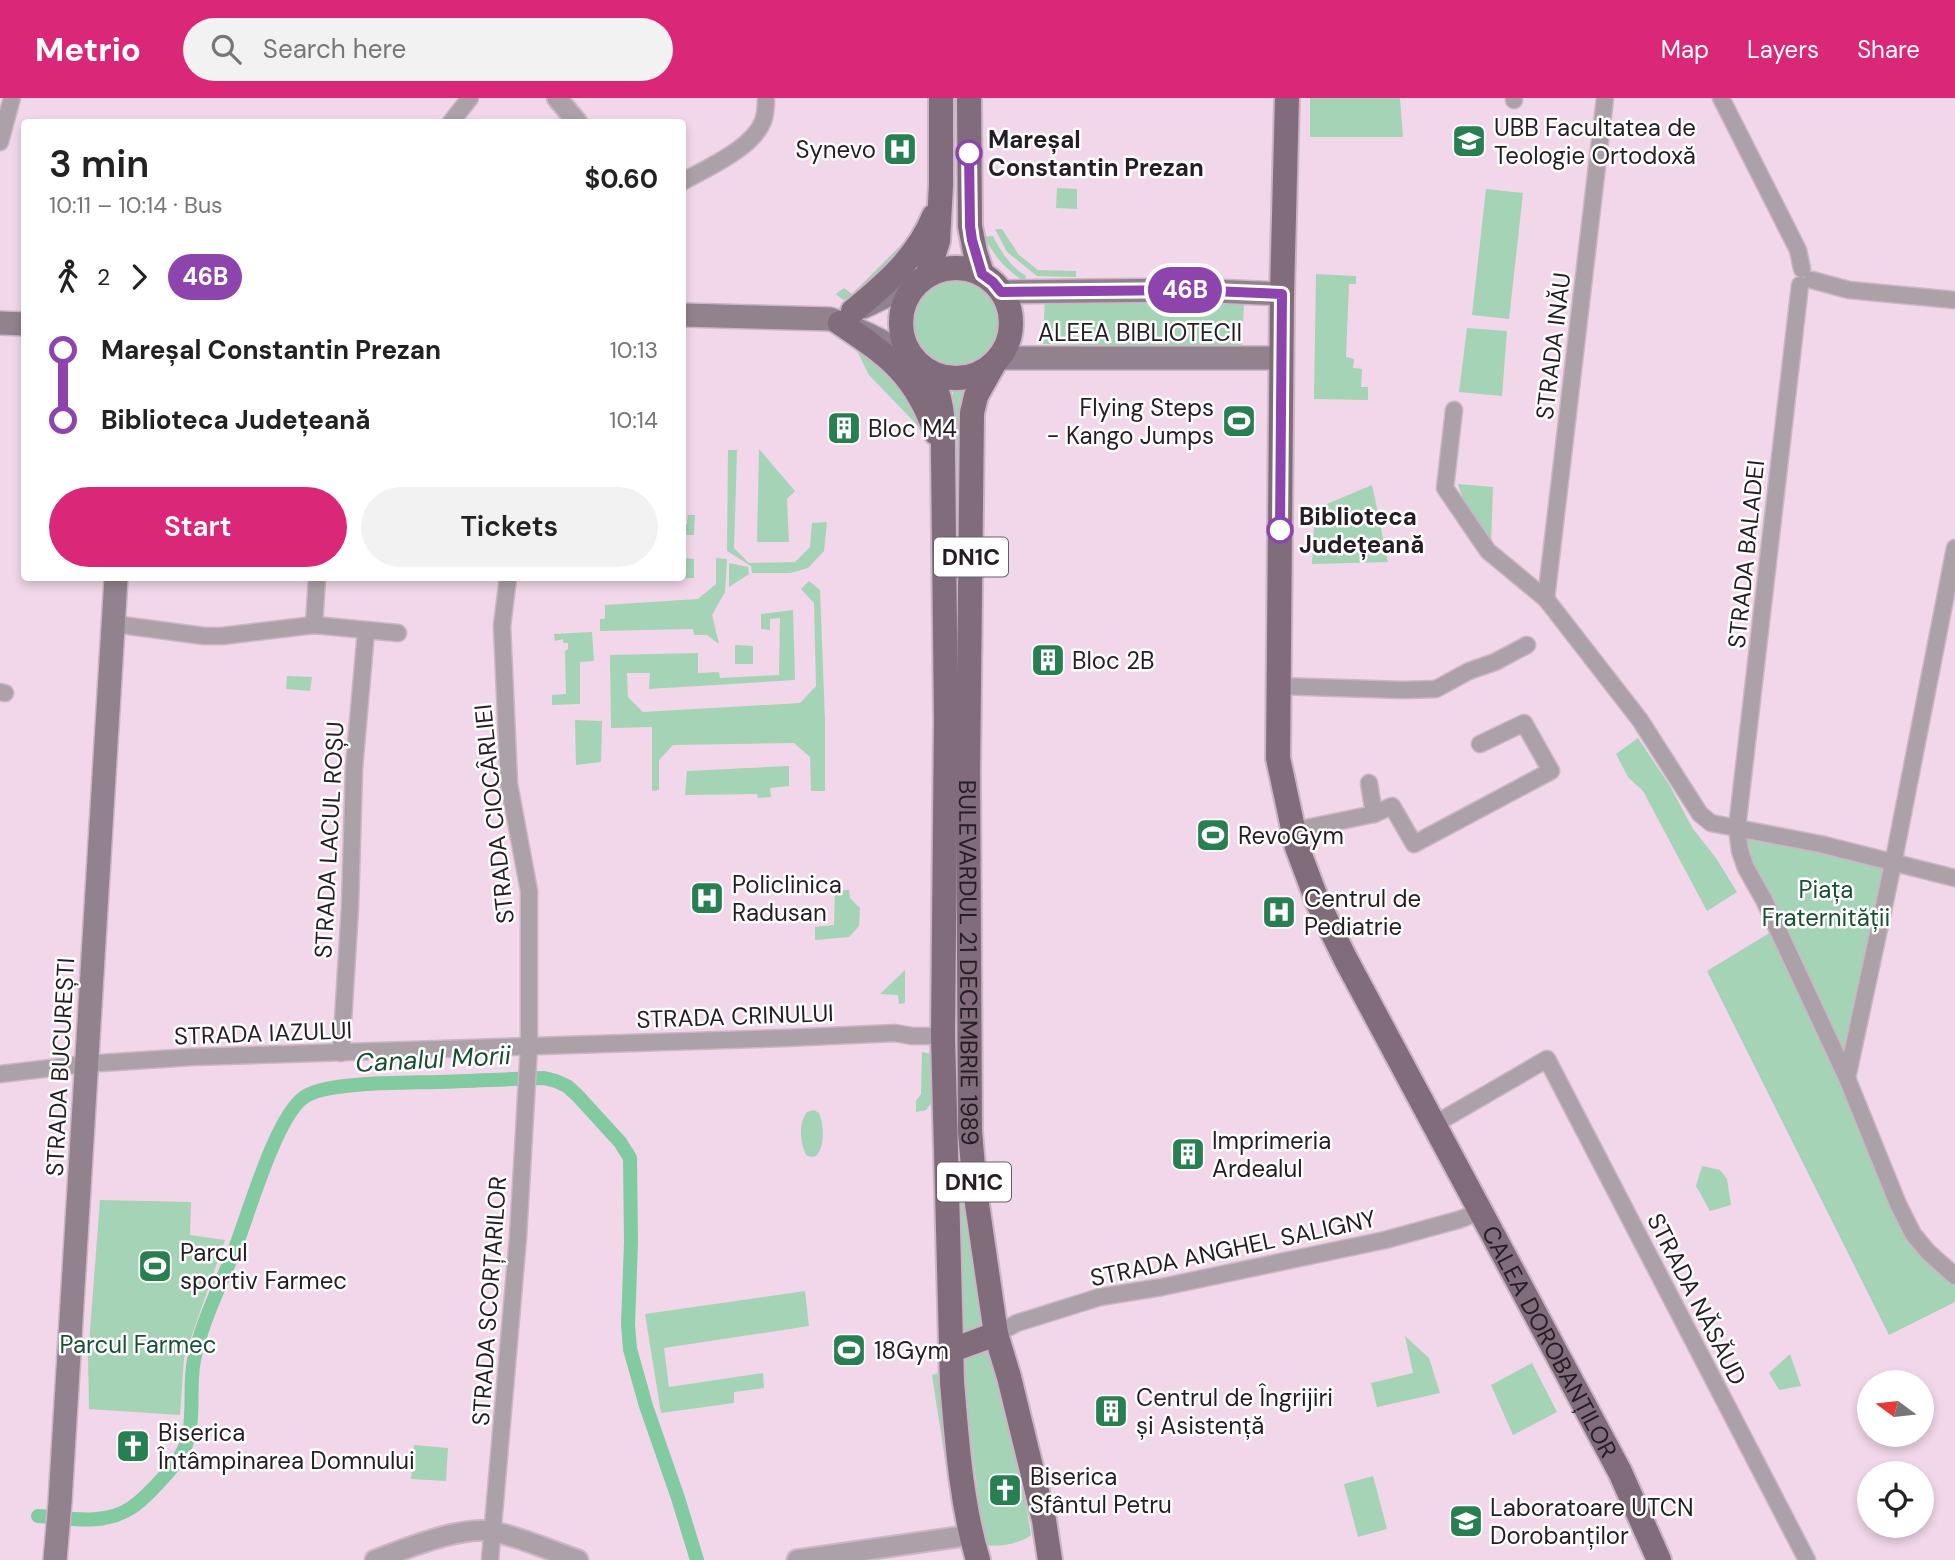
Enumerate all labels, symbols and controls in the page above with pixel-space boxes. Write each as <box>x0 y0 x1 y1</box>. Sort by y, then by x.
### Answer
search box <box>183 18 673 81</box>
text: Metrio <box>35 28 141 71</box>
icon: search <box>207 30 245 68</box>
text: Search here <box>263 32 406 66</box>
text: Map <box>1661 34 1709 65</box>
text: Layers <box>1747 34 1819 65</box>
text: Share <box>1857 34 1920 65</box>
place label: UBB Facultatea de Teologie Ortodoxă <box>1494 112 1696 171</box>
school or university icon: UBB Facultatea de Teologie Ortodoxă <box>1450 122 1488 160</box>
place label: Mareșal Constantin Prezan <box>988 124 1204 183</box>
hospital icon: Synevo <box>881 130 919 168</box>
place label: Synevo <box>796 134 876 165</box>
text: 3 min <box>49 139 149 189</box>
marker: Mareșal Constantin Prezan <box>956 140 982 166</box>
text: $0.60 <box>584 162 658 196</box>
text: 10:11 – 10:14 · Bus <box>49 190 223 220</box>
icon: walk <box>49 258 87 296</box>
icon: forward <box>120 258 158 296</box>
text: 46B <box>182 261 228 292</box>
text: 2 <box>97 262 110 292</box>
line badge: 46B <box>1145 267 1225 313</box>
street label: STRADA INĂU <box>1529 271 1577 421</box>
text: 46B <box>1162 274 1208 305</box>
street label: ALEEA BIBLIOTECII <box>1038 317 1242 348</box>
text: Mareșal Constantin Prezan <box>101 333 441 367</box>
text: 10:13 <box>610 335 658 365</box>
place label: Flying Steps - Kango Jumps <box>1047 392 1214 451</box>
sports icon: Flying Steps - Kango Jumps <box>1220 402 1258 440</box>
text: Biblioteca Județeană <box>101 403 371 437</box>
text: 10:14 <box>609 405 658 435</box>
building icon: Bloc M4 <box>825 409 863 447</box>
place label: Bloc M4 <box>868 413 957 444</box>
street label: STRADA BALADEI <box>1721 458 1771 650</box>
button: Start <box>49 487 347 567</box>
button: Tickets <box>361 487 658 567</box>
place label: Biblioteca Județeană <box>1299 501 1424 561</box>
marker: Biblioteca Județeană <box>1267 517 1293 543</box>
road number: DN1C <box>934 538 1008 576</box>
building icon: Bloc 2B <box>1029 641 1067 679</box>
place label: Bloc 2B <box>1072 645 1154 676</box>
street label: STRADA CIOCÂRLIEI <box>467 703 521 925</box>
street label: STRADA LACUL ROȘU <box>307 721 351 959</box>
street label: BULEVARDUL 21 DECEMBRIE 1989 <box>953 780 987 1147</box>
sports icon: RevoGym <box>1194 816 1232 854</box>
place label: RevoGym <box>1238 820 1344 851</box>
place label: Policlinica Radusan <box>732 869 842 928</box>
park label: Piața Fraternității <box>1762 874 1890 933</box>
hospital icon: Policlinica Radusan <box>688 879 726 917</box>
place label: Centrul de Pediatrie <box>1304 883 1421 942</box>
hospital icon: Centrul de Pediatrie <box>1260 893 1298 931</box>
street label: STRADA BUCUREȘTI <box>39 957 81 1177</box>
street label: STRADA CRINULUI <box>636 997 834 1035</box>
street label: STRADA IAZULUI <box>173 1014 353 1052</box>
water label: Canalul Morii <box>354 1038 512 1080</box>
place label: Imprimeria Ardealul <box>1212 1125 1331 1184</box>
building icon: Imprimeria Ardealul <box>1169 1135 1207 1173</box>
road number: DN1C <box>937 1162 1011 1202</box>
street label: STRADA SCORȚARILOR <box>465 1175 513 1427</box>
street label: STRADA ANGHEL SALIGNY <box>1087 1203 1379 1293</box>
street label: STRADA NĂSĂUD <box>1640 1208 1754 1390</box>
street label: CALEA DOROBANȚILOR <box>1475 1220 1625 1463</box>
place label: Parcul sportiv Farmec <box>180 1237 347 1296</box>
sports icon: Parcul sportiv Farmec <box>136 1247 174 1285</box>
park label: Parcul Farmec <box>60 1329 216 1360</box>
sports icon: 18Gym <box>830 1331 868 1369</box>
place label: 18Gym <box>874 1335 949 1366</box>
north arrow <box>1857 1370 1934 1447</box>
map controls <box>1857 1370 1934 1538</box>
place label: Centrul de Îngrijiri și Asistență <box>1136 1382 1333 1441</box>
building icon: Centrul de Îngrijiri și Asistență <box>1092 1392 1130 1430</box>
place label: Biserica Întâmpinarea Domnului <box>157 1417 415 1476</box>
church icon: Biserica Întâmpinarea Domnului <box>114 1427 152 1465</box>
place label: Biserica Sfântul Petru <box>1030 1461 1172 1520</box>
button: locate <box>1857 1461 1934 1538</box>
church icon: Biserica Sfântul Petru <box>986 1471 1024 1509</box>
place label: Laboratoare UTCN Dorobanților <box>1490 1492 1693 1551</box>
school or university icon: Laboratoare UTCN Dorobanților <box>1447 1502 1485 1540</box>

